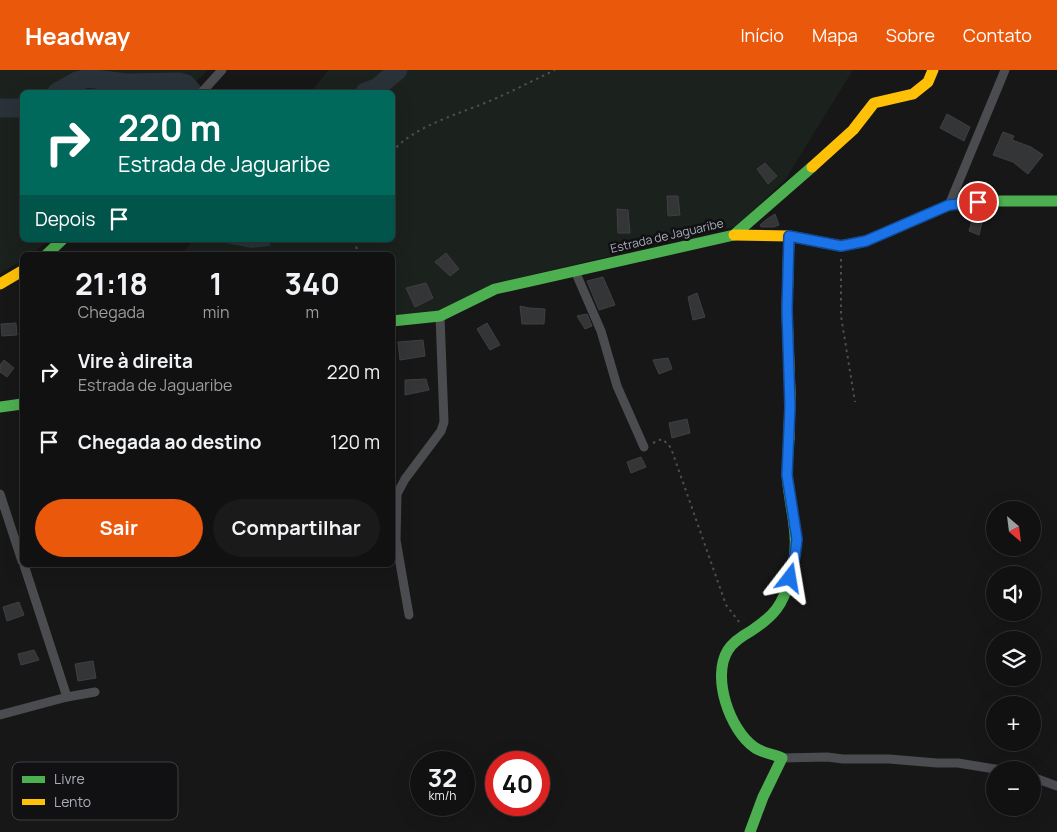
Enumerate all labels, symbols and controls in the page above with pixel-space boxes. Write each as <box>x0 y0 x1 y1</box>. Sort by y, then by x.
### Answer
text: Headway <box>25 19 130 52</box>
text: Início <box>740 23 784 47</box>
text: Mapa <box>812 23 858 47</box>
text: Sobre <box>886 23 935 47</box>
text: Contato <box>963 23 1032 47</box>
text: 220 m <box>118 104 221 152</box>
icon: right <box>35 110 100 175</box>
text: Estrada de Jaguaribe <box>118 149 330 179</box>
pin <box>957 181 999 223</box>
icon: arrive <box>964 188 992 216</box>
icon: arrive <box>105 205 133 233</box>
text: Depois <box>35 206 95 232</box>
street label: Estrada de Jaguaribe <box>609 214 725 257</box>
text: 21:18 <box>75 263 148 304</box>
text: 1 <box>210 263 223 304</box>
text: 340 <box>285 263 340 304</box>
text: Chegada <box>78 301 145 323</box>
text: min <box>203 301 230 323</box>
text: m <box>306 301 319 323</box>
text: Vire à direita <box>78 348 193 374</box>
icon: right <box>35 358 63 386</box>
text: 220 m <box>327 359 380 385</box>
text: Estrada de Jaguaribe <box>78 374 232 396</box>
icon: arrive <box>35 428 63 456</box>
text: Chegada ao destino <box>78 429 261 455</box>
text: 120 m <box>330 429 380 455</box>
button: Sair <box>35 499 203 557</box>
button: Compartilhar <box>213 499 380 557</box>
north arrow <box>986 501 1041 556</box>
map controls <box>986 501 1041 816</box>
position arrow <box>763 551 815 603</box>
button: sound <box>986 566 1041 621</box>
button: layers <box>986 631 1041 686</box>
button: + <box>986 696 1041 751</box>
speed limit sign: 40 <box>485 751 550 816</box>
text: 32 <box>428 760 457 795</box>
button: − <box>986 761 1041 816</box>
legend <box>12 762 178 820</box>
text: Livre <box>54 769 85 788</box>
text: km/h <box>429 787 456 804</box>
text: Lento <box>54 792 91 811</box>

